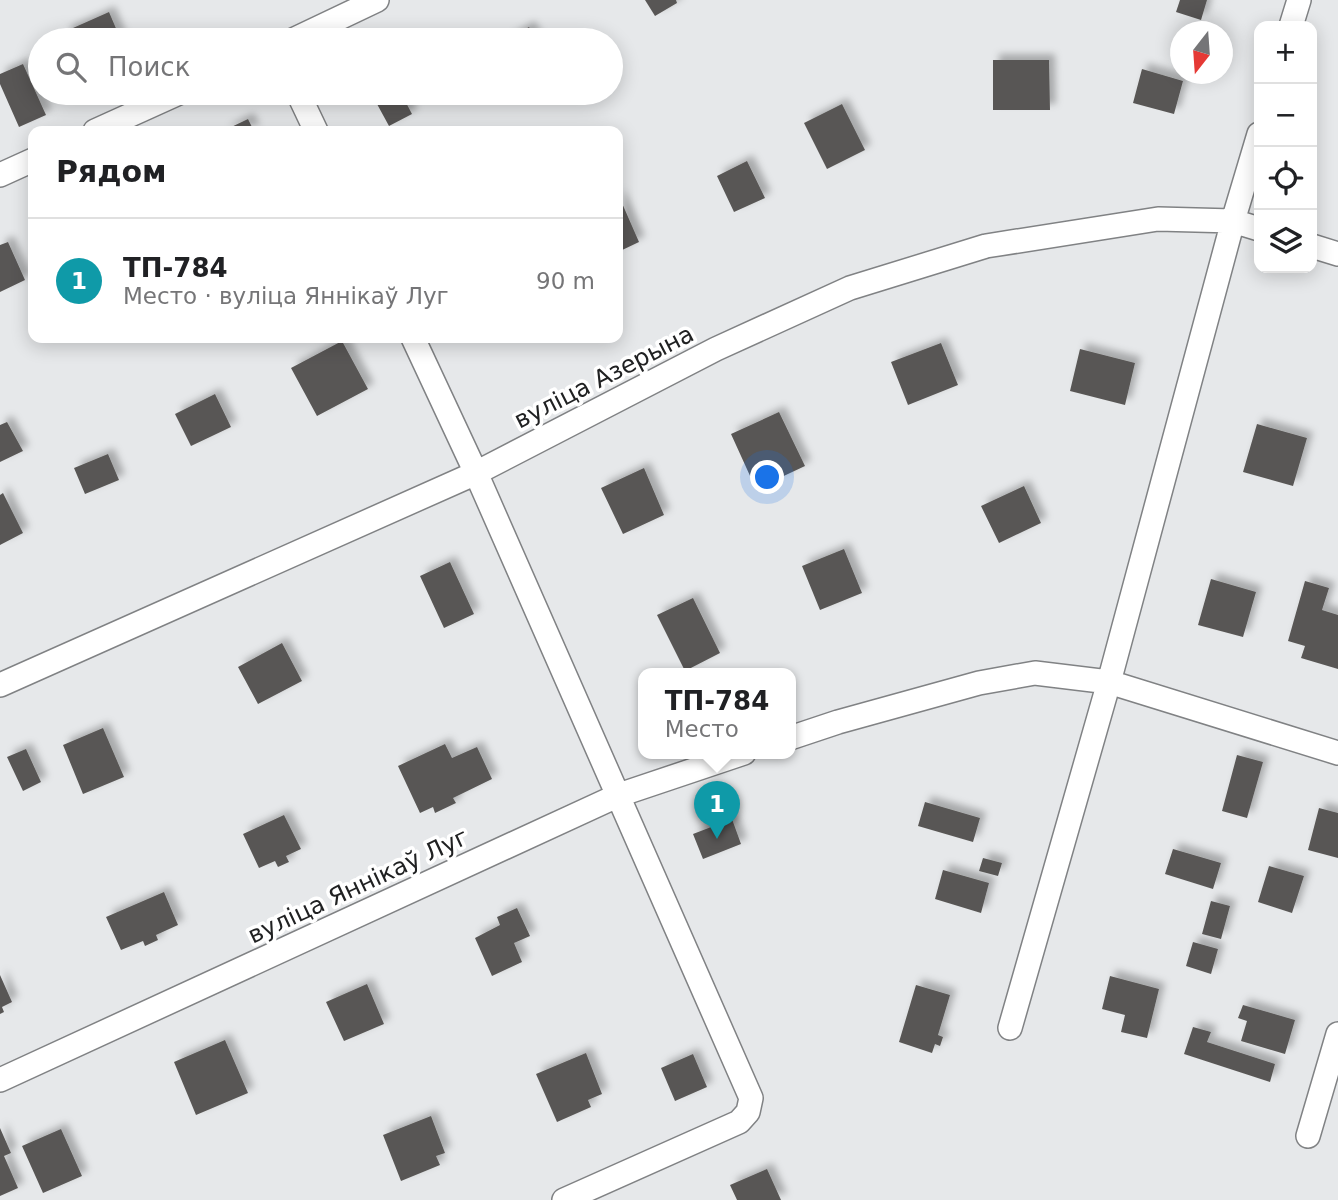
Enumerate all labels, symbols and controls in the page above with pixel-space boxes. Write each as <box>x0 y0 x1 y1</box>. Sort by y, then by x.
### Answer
north arrow <box>1170 21 1233 84</box>
map controls <box>1254 21 1317 273</box>
button: + <box>1254 21 1317 84</box>
search box <box>28 28 623 105</box>
icon: search <box>52 48 90 86</box>
text: Поиск <box>108 52 190 82</box>
button: − <box>1254 84 1317 147</box>
button: locate <box>1254 147 1317 210</box>
text: Рядом <box>56 154 167 189</box>
button: layers <box>1254 210 1317 273</box>
text: ТП-784 <box>123 253 228 283</box>
text: 1 <box>71 268 87 294</box>
text: 90 m <box>536 268 595 294</box>
text: Место · вуліца Яннікаў Луг <box>123 283 449 309</box>
street label: вуліца Азерына <box>510 320 698 434</box>
your location <box>750 460 784 494</box>
popup <box>638 668 796 759</box>
text: ТП-784 <box>665 686 769 716</box>
text: Место <box>665 716 739 742</box>
pin: 1 <box>694 781 740 839</box>
street label: вуліца Яннікаў Луг <box>243 823 473 949</box>

